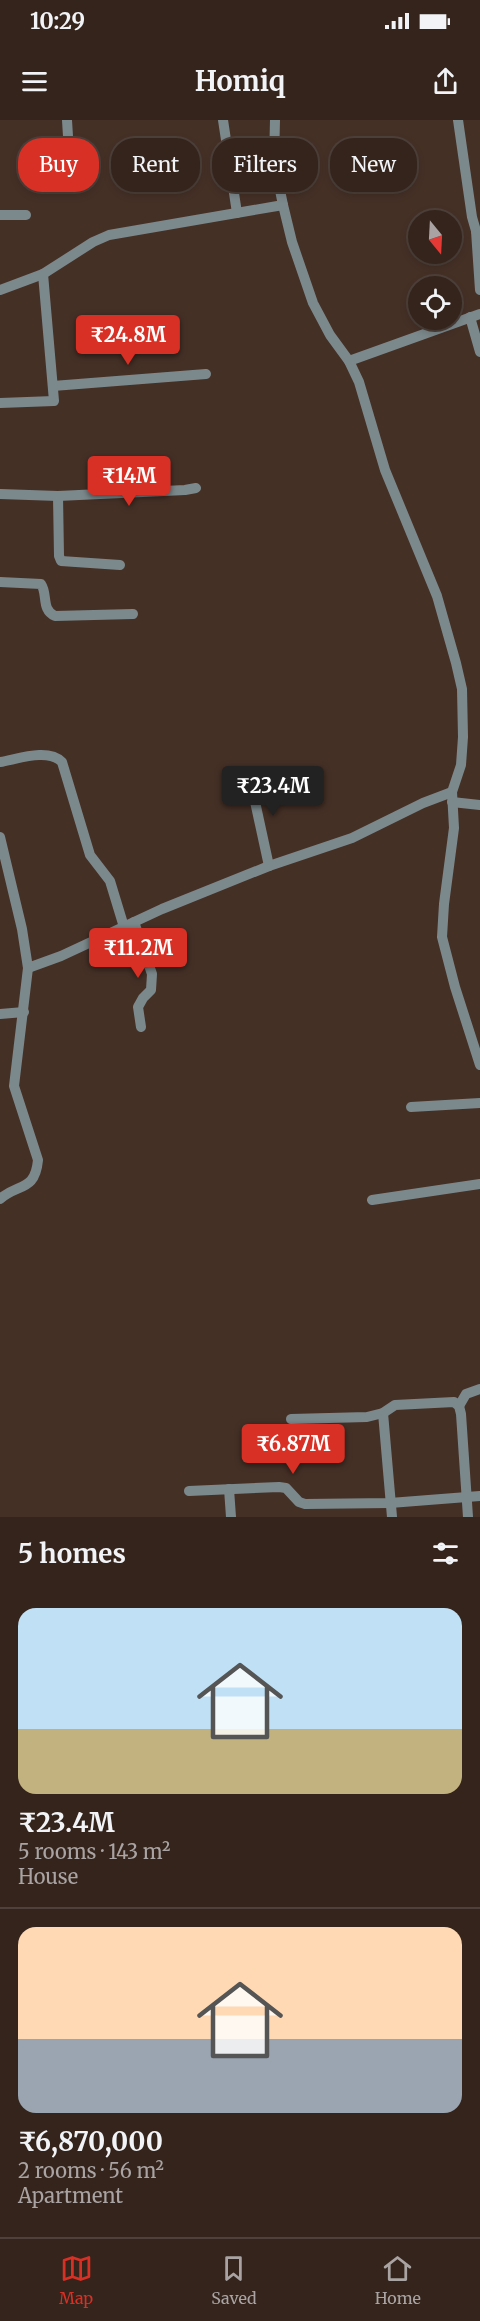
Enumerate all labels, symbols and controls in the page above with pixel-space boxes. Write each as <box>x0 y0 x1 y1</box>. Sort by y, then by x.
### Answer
text: 10:29 <box>30 7 85 35</box>
text: Homiq <box>195 64 285 98</box>
icon: menu <box>18 65 51 98</box>
icon: share <box>429 65 462 98</box>
chip: Buy <box>18 138 99 192</box>
chip: Rent <box>111 138 200 192</box>
chip: Filters <box>212 138 318 192</box>
chip: New <box>330 138 417 192</box>
north arrow <box>408 210 462 264</box>
map controls <box>408 210 462 330</box>
button: locate <box>408 276 462 330</box>
pin: ₹24.8M <box>79 315 177 366</box>
text: ₹24.8M <box>90 322 166 347</box>
pin: ₹14M <box>93 456 165 507</box>
text: ₹14M <box>102 463 156 488</box>
pin: ₹23.4M <box>224 766 322 817</box>
text: ₹23.4M <box>236 773 310 798</box>
pin: ₹11.2M <box>89 928 187 979</box>
text: ₹11.2M <box>103 935 173 960</box>
pin: ₹6.87M <box>244 1424 342 1475</box>
text: ₹6.87M <box>256 1431 330 1456</box>
text: 5 homes <box>18 1537 126 1570</box>
icon: filters <box>429 1537 462 1570</box>
icon: home <box>186 1647 294 1755</box>
text: ₹23.4M <box>18 1806 115 1839</box>
text: 5 rooms · 143 m² <box>18 1839 170 1864</box>
text: House <box>18 1864 78 1889</box>
icon: home <box>186 1966 294 2074</box>
text: ₹6,870,000 <box>18 2125 163 2158</box>
text: 2 rooms · 56 m² <box>18 2158 164 2183</box>
text: Apartment <box>18 2183 123 2208</box>
tab: Map <box>59 2252 93 2308</box>
tab: Saved <box>211 2252 257 2308</box>
tab: Home <box>375 2252 421 2308</box>

